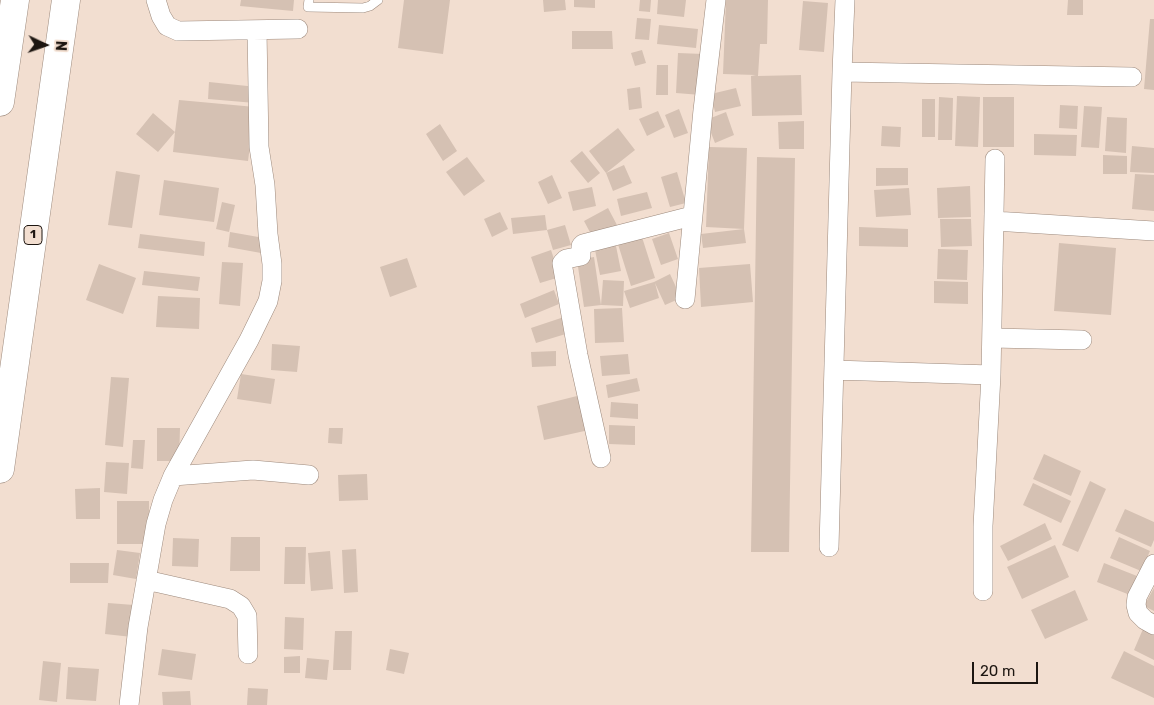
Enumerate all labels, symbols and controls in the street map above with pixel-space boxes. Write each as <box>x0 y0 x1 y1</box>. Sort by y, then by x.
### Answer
north arrow <box>20 20 70 70</box>
text: N <box>52 40 69 51</box>
road number: 1 <box>24 226 42 244</box>
scale bar <box>974 652 1040 684</box>
text: 20 m <box>980 662 1015 680</box>

